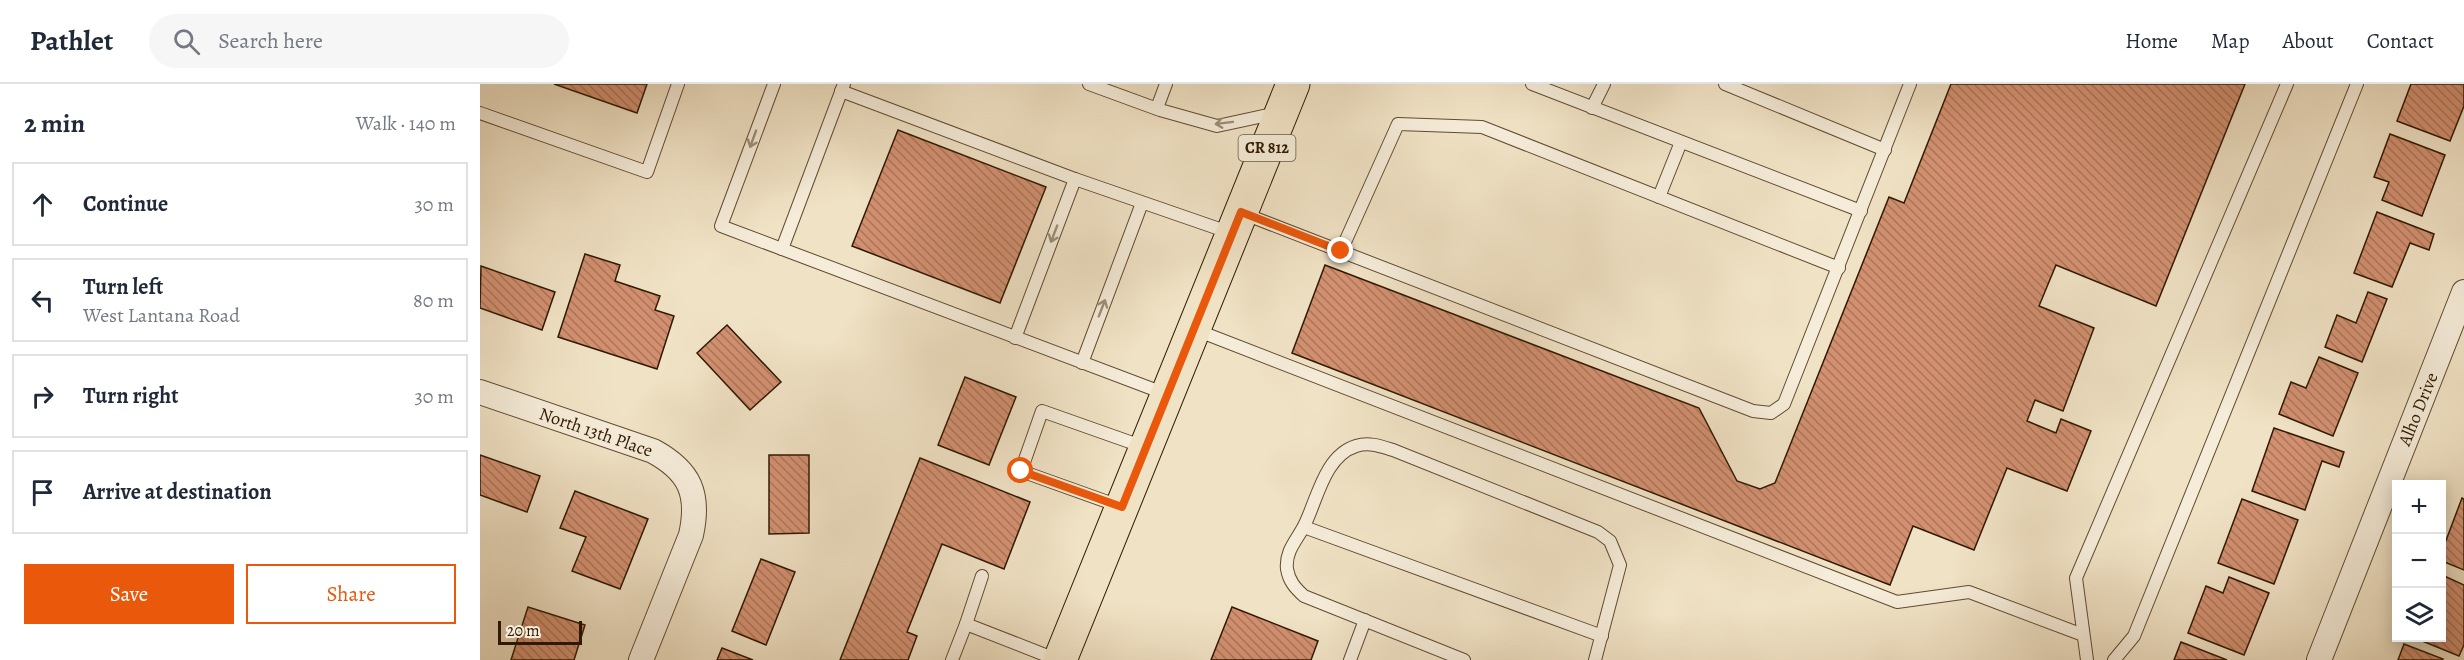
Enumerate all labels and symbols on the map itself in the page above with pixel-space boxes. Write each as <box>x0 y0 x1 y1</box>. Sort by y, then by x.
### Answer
one-way arrow <box>1215 118 1234 129</box>
one-way arrow <box>747 129 758 148</box>
road number: CR 812 <box>1238 135 1296 161</box>
one-way arrow <box>1048 224 1059 242</box>
route end <box>1327 237 1353 263</box>
one-way arrow <box>1098 299 1109 318</box>
street label: Alho Drive <box>2392 369 2444 450</box>
street label: North 13th Place <box>536 401 656 463</box>
route start <box>1007 457 1033 483</box>
scale bar <box>498 618 582 646</box>

